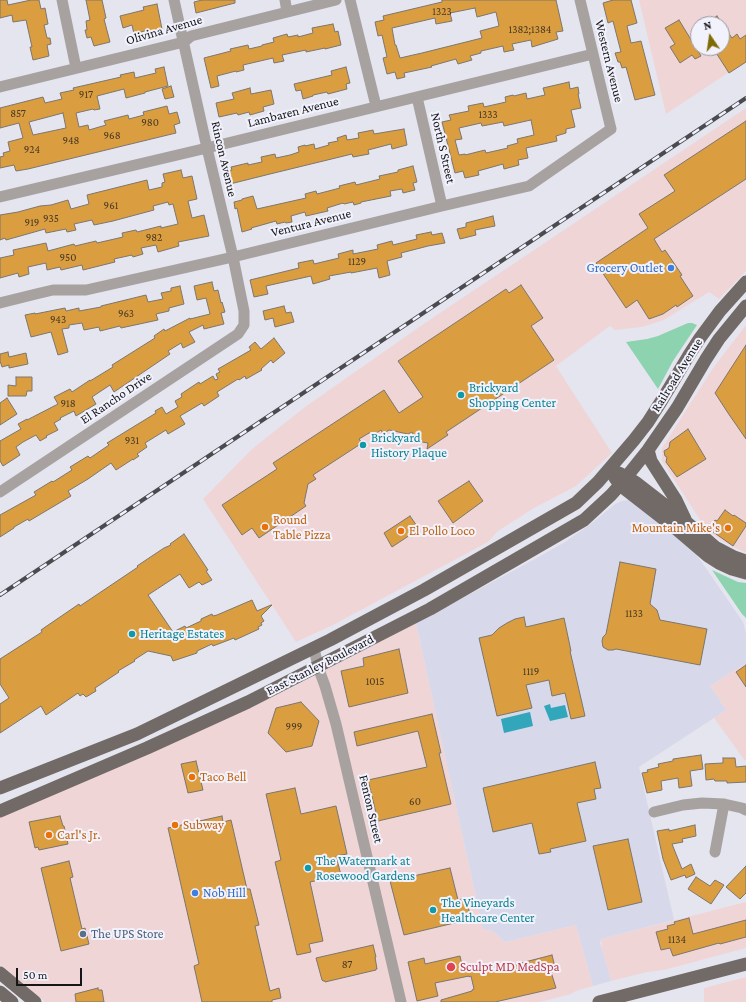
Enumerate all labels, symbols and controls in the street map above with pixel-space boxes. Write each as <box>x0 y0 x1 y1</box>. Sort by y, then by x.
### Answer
house number: 1323 <box>432 5 452 19</box>
street label: Olivina Avenue <box>124 12 204 48</box>
north arrow <box>690 16 730 56</box>
street label: Western Avenue <box>591 18 627 104</box>
text: N <box>703 19 713 32</box>
house number: 1382;1384 <box>509 23 551 37</box>
house number: 917 <box>79 88 93 102</box>
street label: Lambaren Avenue <box>246 93 340 131</box>
house number: 857 <box>10 107 26 121</box>
house number: 1333 <box>478 108 498 122</box>
street label: North S Street <box>427 111 459 185</box>
house number: 980 <box>141 116 159 130</box>
street label: Rincon Avenue <box>208 120 240 198</box>
house number: 968 <box>103 129 121 143</box>
house number: 948 <box>62 134 80 148</box>
house number: 924 <box>24 143 40 157</box>
house number: 961 <box>104 199 118 213</box>
street label: Ventura Avenue <box>269 206 353 240</box>
house number: 935 <box>43 212 59 226</box>
house number: 919 <box>25 216 39 230</box>
house number: 982 <box>146 231 162 245</box>
house number: 950 <box>60 251 76 265</box>
house number: 1129 <box>348 255 366 269</box>
place label: Grocery Outlet <box>587 260 663 276</box>
marker: Grocery Outlet <box>666 263 676 273</box>
house number: 963 <box>118 307 134 321</box>
house number: 943 <box>50 313 66 327</box>
street label: Railroad Avenue <box>648 335 706 415</box>
street label: El Rancho Drive <box>77 368 155 428</box>
place label: Brickyard Shopping Center <box>469 380 556 411</box>
marker: Brickyard Shopping Center <box>456 390 466 400</box>
house number: 918 <box>60 397 76 411</box>
place label: Brickyard History Plaque <box>371 430 447 461</box>
house number: 931 <box>125 434 139 448</box>
marker: Brickyard History Plaque <box>358 440 368 450</box>
place label: Round Table Pizza <box>273 512 331 543</box>
place label: Mountain Mike's <box>632 520 720 536</box>
marker: Round Table Pizza <box>260 522 270 532</box>
place label: El Pollo Loco <box>409 523 475 539</box>
marker: Mountain Mike's <box>723 523 733 533</box>
marker: El Pollo Loco <box>396 526 406 536</box>
house number: 1133 <box>625 607 643 621</box>
place label: Heritage Estates <box>140 626 224 642</box>
marker: Heritage Estates <box>127 629 137 639</box>
street label: East Stanley Boulevard <box>264 631 376 699</box>
house number: 1119 <box>523 665 539 679</box>
house number: 1015 <box>366 675 384 689</box>
house number: 999 <box>286 720 302 734</box>
place label: Taco Bell <box>200 769 247 785</box>
marker: Taco Bell <box>187 772 197 782</box>
street label: Fenton Street <box>356 773 386 845</box>
house number: 60 <box>409 795 421 809</box>
place label: Subway <box>183 817 224 833</box>
marker: Subway <box>170 820 180 830</box>
place label: Carl's Jr. <box>57 827 100 843</box>
marker: Carl's Jr. <box>44 830 54 840</box>
place label: The Watermark at Rosewood Gardens <box>316 853 415 884</box>
marker: The Watermark at Rosewood Gardens <box>303 863 313 873</box>
place label: Nob Hill <box>203 885 246 901</box>
marker: Nob Hill <box>190 888 200 898</box>
place label: The Vineyards Healthcare Center <box>441 895 535 926</box>
marker: The Vineyards Healthcare Center <box>428 905 438 915</box>
place label: The UPS Store <box>91 926 163 942</box>
marker: The UPS Store <box>78 929 88 939</box>
house number: 1134 <box>668 933 686 947</box>
house number: 87 <box>342 958 352 972</box>
place label: Sculpt MD MedSpa <box>460 959 559 975</box>
scale bar <box>18 960 84 986</box>
marker: Sculpt MD MedSpa <box>445 961 457 973</box>
text: 50 m <box>23 968 47 982</box>

